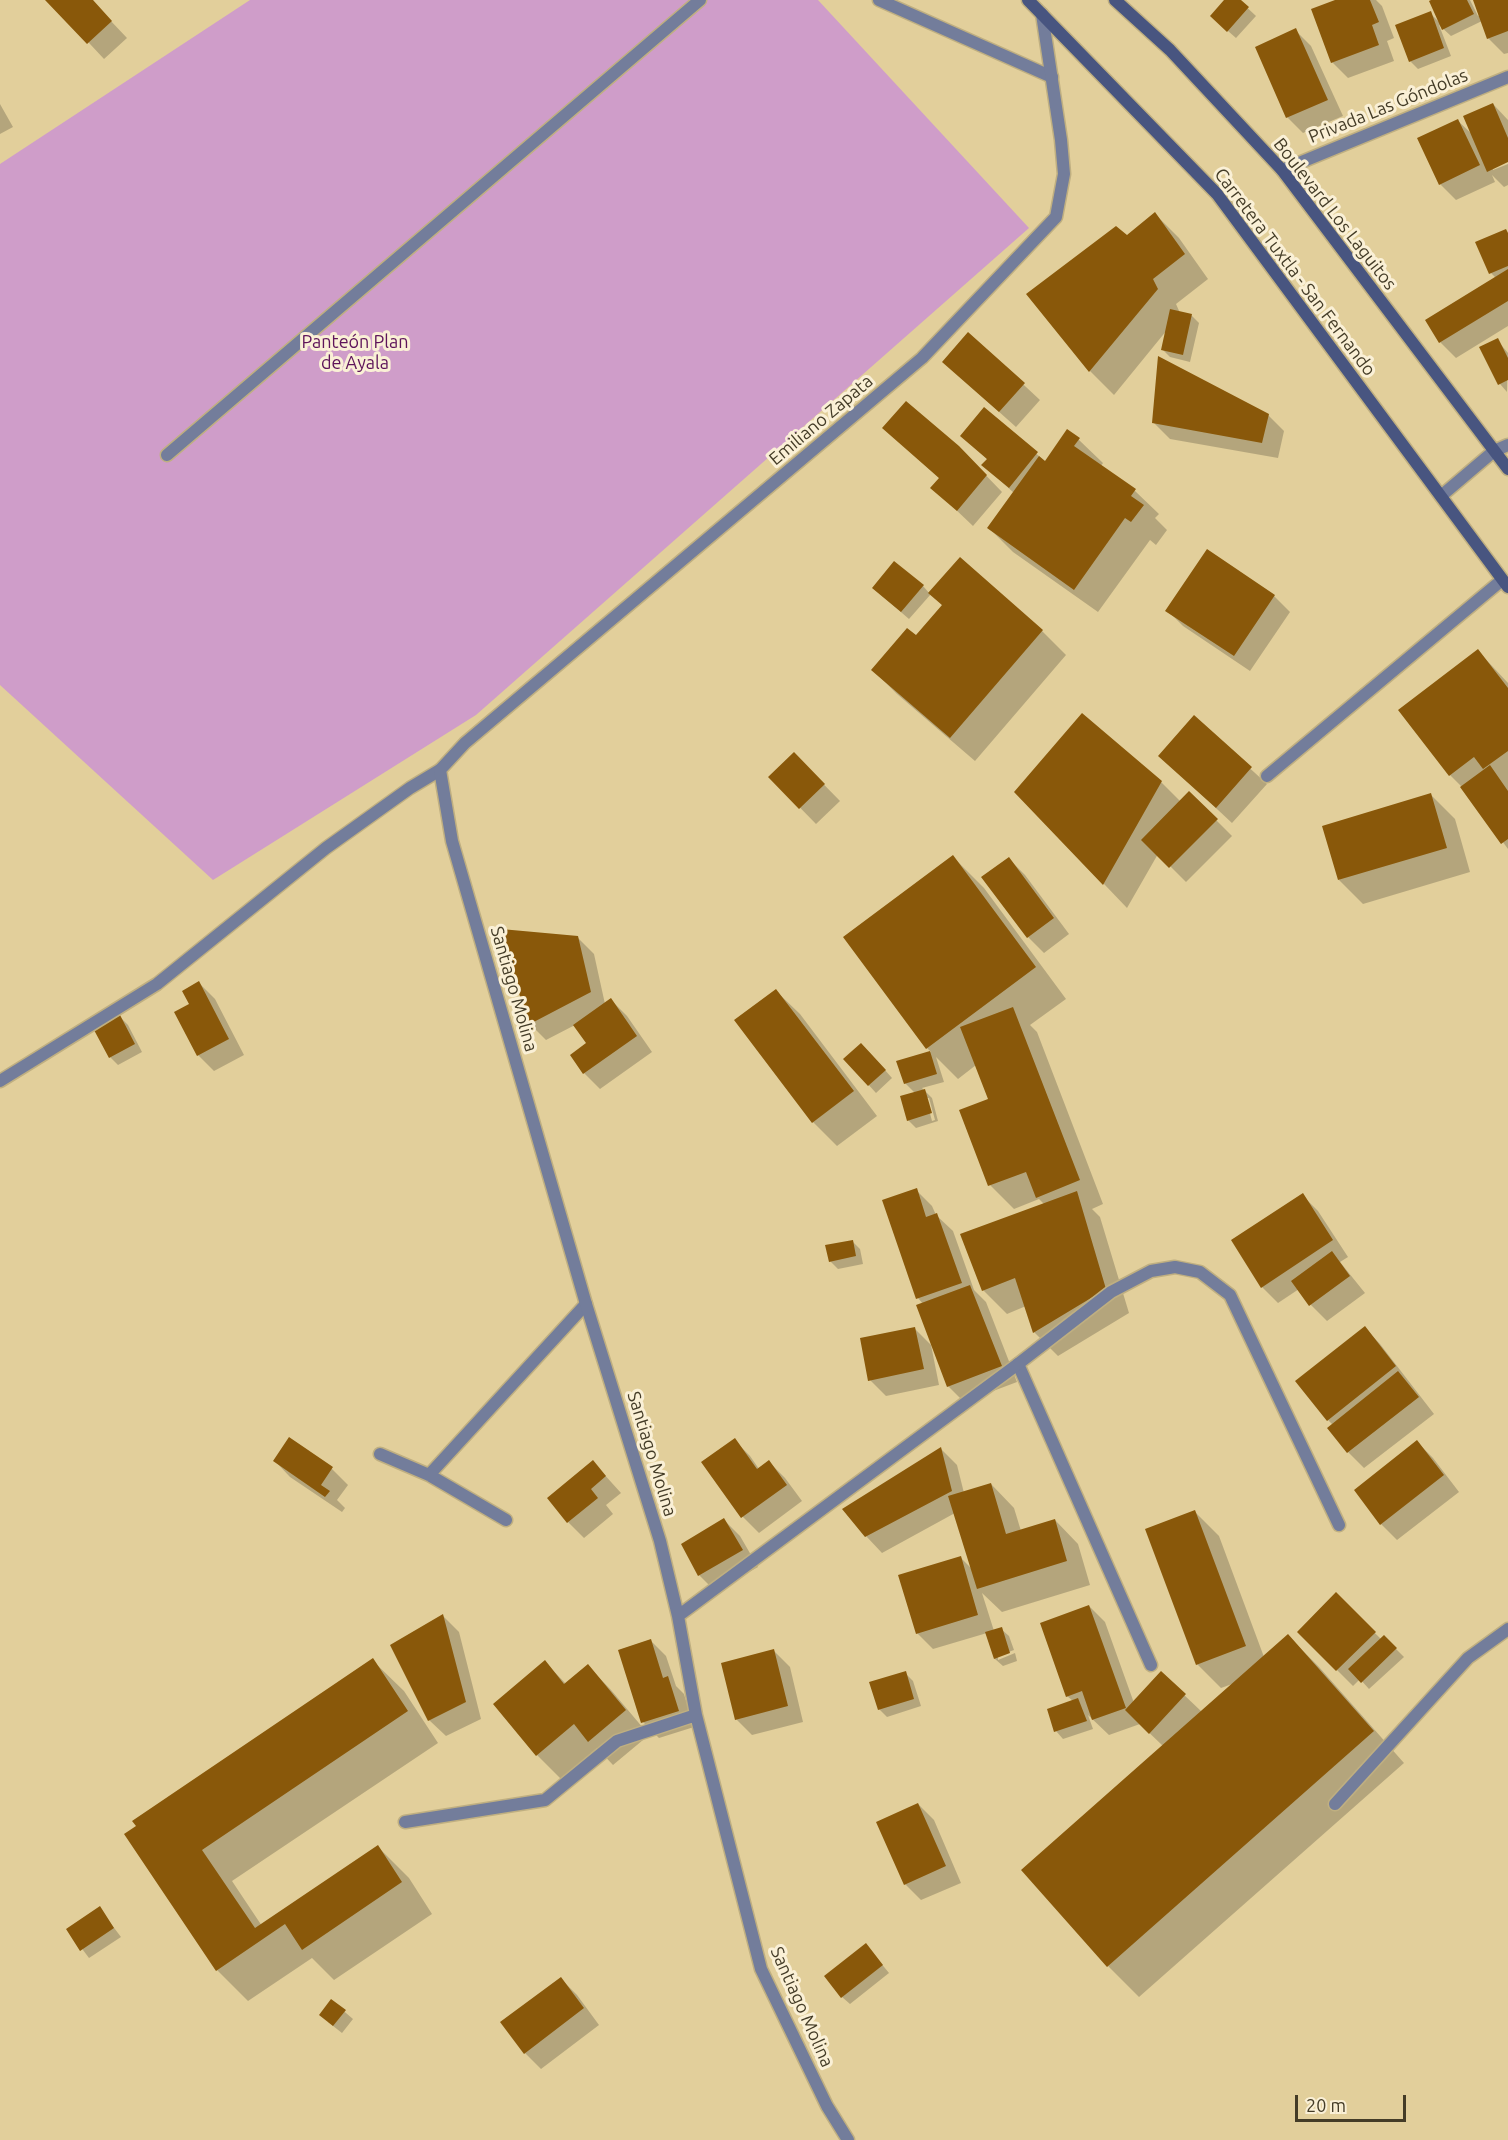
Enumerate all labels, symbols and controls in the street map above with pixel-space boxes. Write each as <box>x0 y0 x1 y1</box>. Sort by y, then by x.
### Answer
street label: Privada Las Góndolas <box>1305 64 1471 148</box>
street label: Boulevard Los Laguitos <box>1269 134 1401 294</box>
street label: Carretera Tuxtla - San Fernando <box>1210 164 1380 380</box>
park label: Panteón Plan de Ayala <box>301 331 409 374</box>
street label: Emiliano Zapata <box>765 370 877 470</box>
street label: Santiago Molina <box>486 924 542 1054</box>
street label: Santiago Molina <box>623 1389 681 1519</box>
street label: Santiago Molina <box>766 1943 838 2071</box>
scale bar <box>1298 2083 1409 2121</box>
text: 20 m <box>1306 2095 1346 2115</box>

